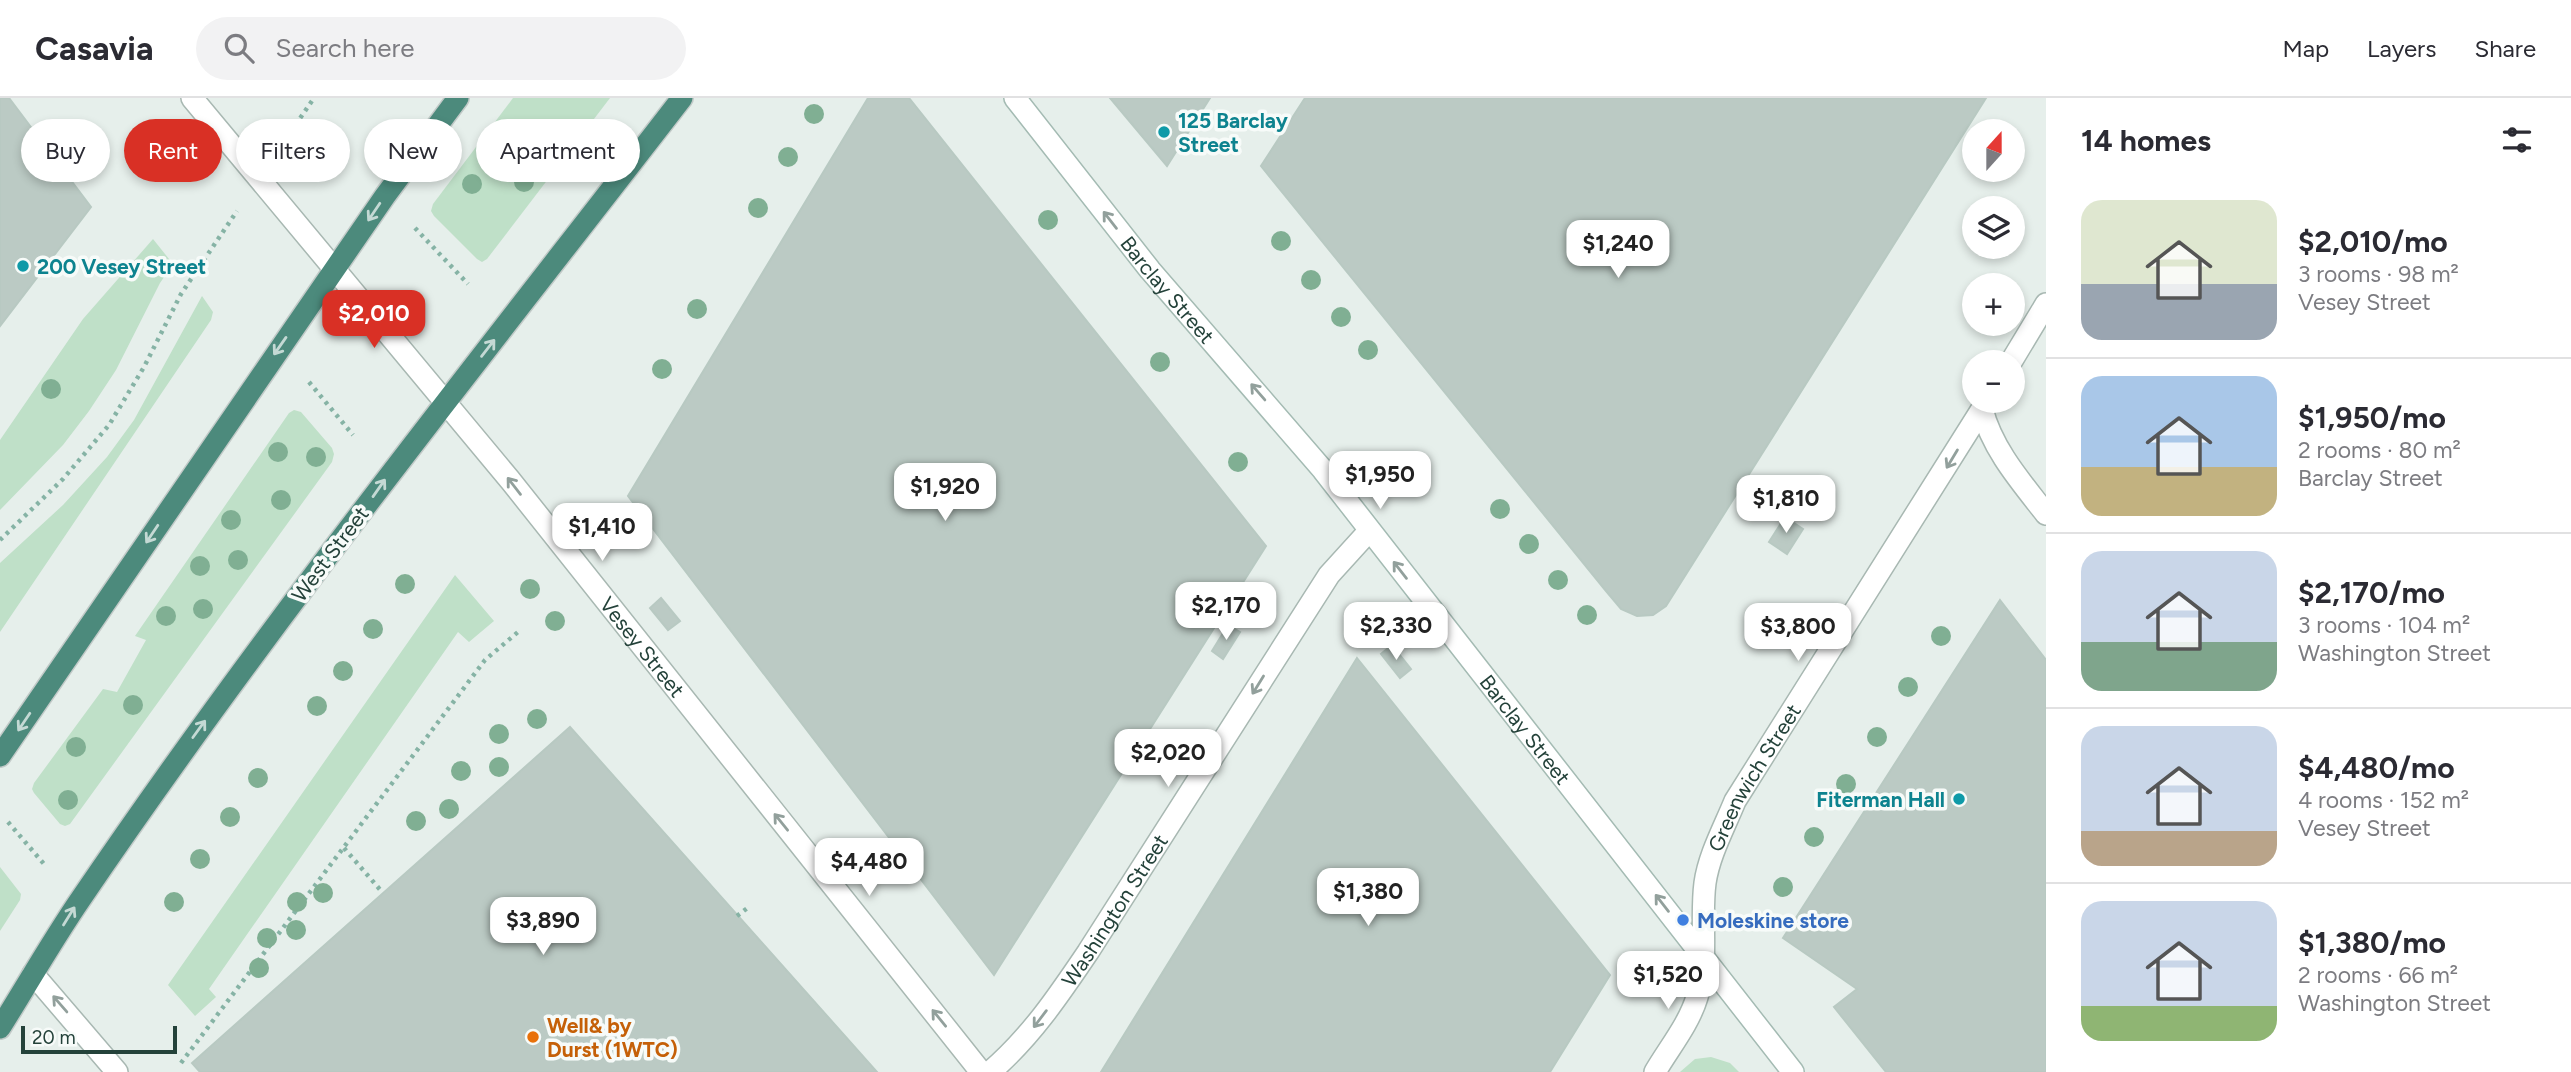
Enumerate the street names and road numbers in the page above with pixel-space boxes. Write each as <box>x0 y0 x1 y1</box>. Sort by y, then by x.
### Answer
street label: Barclay Street <box>1116 231 1220 348</box>
street label: West Street <box>286 502 374 606</box>
street label: Vesey Street <box>595 591 690 702</box>
street label: Barclay Street <box>1475 669 1576 789</box>
street label: Greenwich Street <box>1702 699 1806 855</box>
street label: Washington Street <box>1056 829 1173 991</box>

